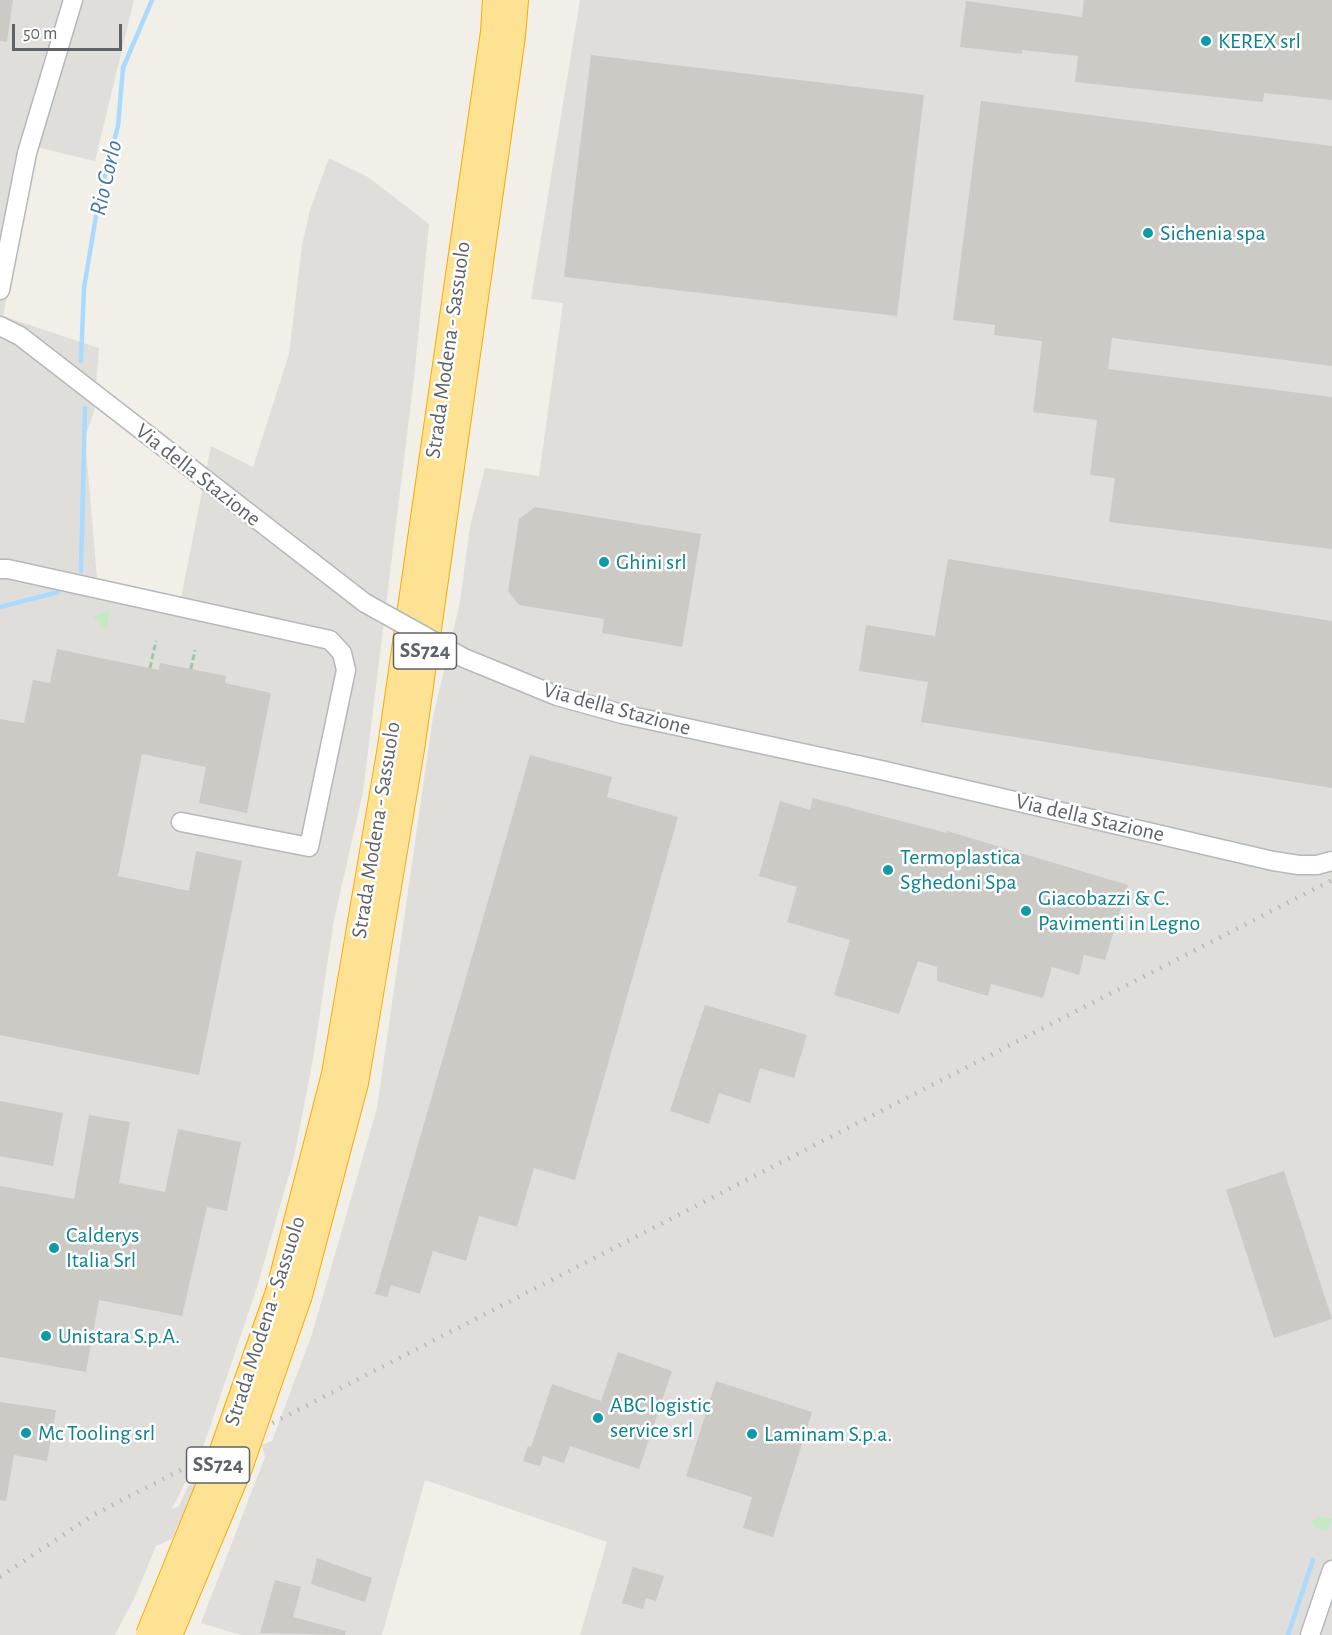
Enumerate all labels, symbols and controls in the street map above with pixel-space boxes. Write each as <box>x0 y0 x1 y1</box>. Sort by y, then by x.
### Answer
scale bar <box>15 12 124 50</box>
text: 50 m <box>23 25 57 43</box>
place label: KEREX srl <box>1218 28 1301 54</box>
marker: KEREX srl <box>1199 34 1213 48</box>
water label: Rio Corlo <box>83 138 129 218</box>
place label: Sichenia spa <box>1160 220 1266 246</box>
marker: Sichenia spa <box>1141 226 1155 240</box>
street label: Strada Modena - Sassuolo <box>420 240 476 460</box>
street label: Via della Stazione <box>130 418 266 532</box>
place label: Ghini srl <box>616 549 687 575</box>
marker: Ghini srl <box>597 555 611 569</box>
road number: SS724 <box>394 633 456 669</box>
street label: Via della Stazione <box>540 677 694 741</box>
street label: Strada Modena - Sassuolo <box>346 720 406 940</box>
street label: Via della Stazione <box>1013 788 1167 848</box>
place label: Termoplastica Sghedoni Spa <box>900 844 1021 896</box>
marker: Termoplastica Sghedoni Spa <box>881 863 895 877</box>
place label: Giacobazzi & C. Pavimenti in Legno <box>1038 885 1200 936</box>
marker: Giacobazzi & C. Pavimenti in Legno <box>1019 904 1033 918</box>
street label: Strada Modena - Sassuolo <box>219 1213 311 1429</box>
place label: Calderys Italia Srl <box>66 1222 139 1274</box>
marker: Calderys Italia Srl <box>47 1241 61 1255</box>
place label: Unistara S.p.A. <box>58 1323 180 1349</box>
marker: Unistara S.p.A. <box>39 1329 53 1343</box>
place label: ABC logistic service srl <box>610 1392 711 1444</box>
marker: ABC logistic service srl <box>591 1411 605 1425</box>
place label: Mc Tooling srl <box>38 1420 155 1446</box>
place label: Laminam S.p.a. <box>764 1421 892 1447</box>
marker: Mc Tooling srl <box>19 1426 33 1440</box>
marker: Laminam S.p.a. <box>745 1427 759 1441</box>
road number: SS724 <box>186 1447 250 1483</box>

